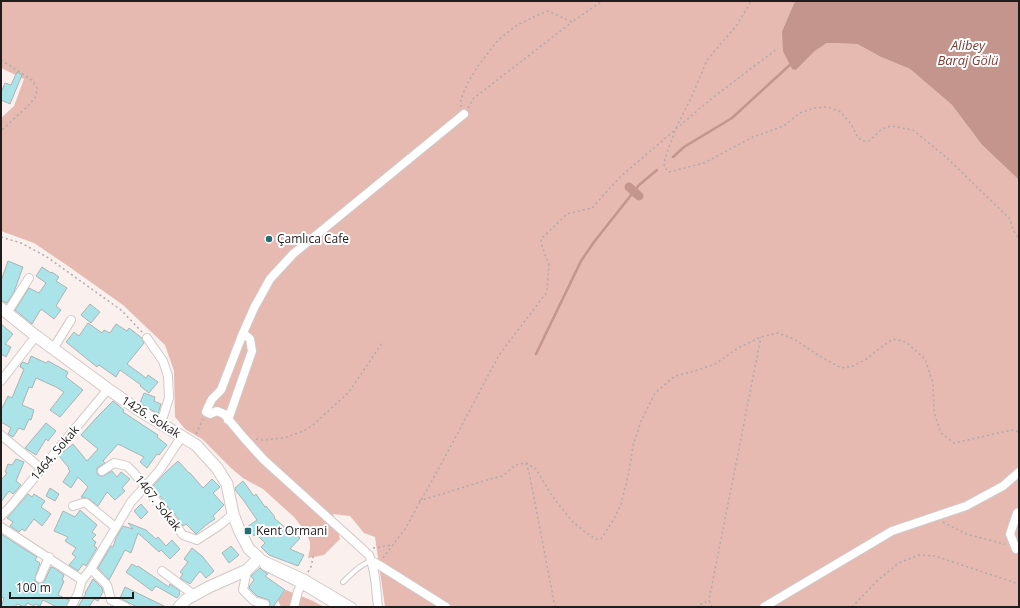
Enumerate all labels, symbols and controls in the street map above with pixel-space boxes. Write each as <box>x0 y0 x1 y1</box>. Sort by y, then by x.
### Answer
water label: Alibey Baraj Gölü <box>937 36 999 69</box>
place label: Çamlıca Cafe <box>277 230 349 247</box>
marker: Çamlıca Cafe <box>264 234 274 244</box>
street label: 1426. Sokak <box>118 392 185 442</box>
street label: 1464. Sokak <box>27 421 83 484</box>
street label: 1467. Sokak <box>131 471 186 535</box>
place label: Kent Ormani <box>256 522 327 539</box>
marker: Kent Ormani <box>243 526 253 536</box>
scale bar <box>10 574 133 600</box>
text: 100 m <box>16 579 51 596</box>

